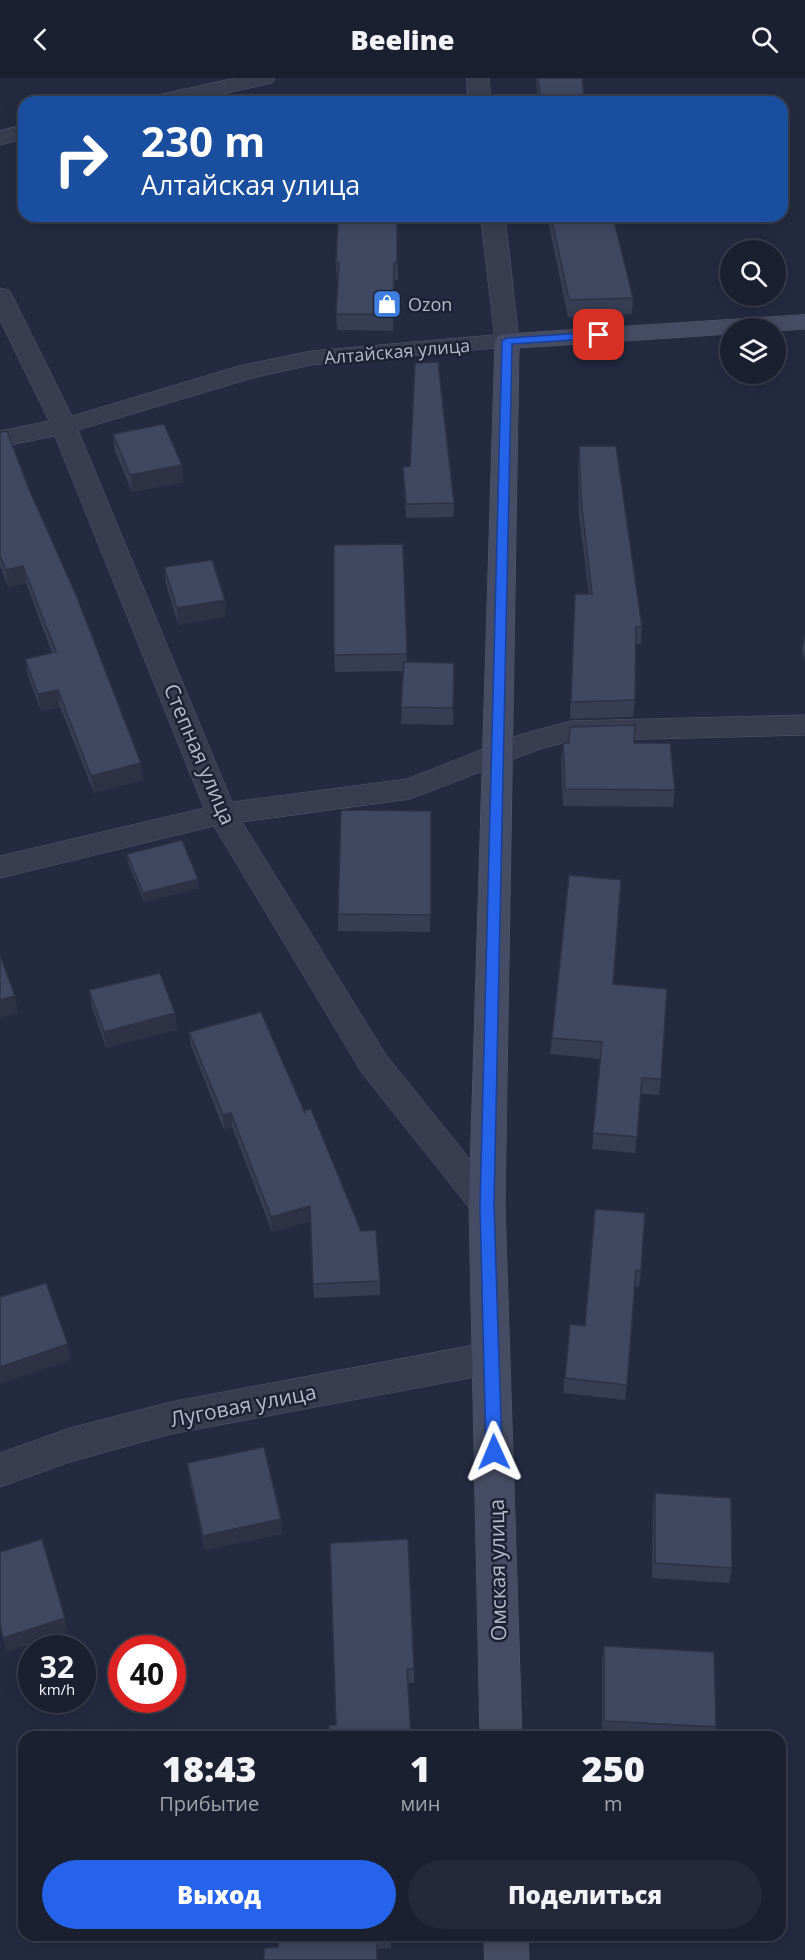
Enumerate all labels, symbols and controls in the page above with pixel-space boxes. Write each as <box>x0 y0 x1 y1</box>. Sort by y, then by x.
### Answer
text: Beeline <box>351 21 454 58</box>
icon: back <box>24 23 57 56</box>
icon: search <box>748 23 781 56</box>
text: 230 m <box>141 112 265 169</box>
icon: right <box>42 120 120 198</box>
text: Алтайская улица <box>141 166 360 203</box>
map controls <box>720 240 786 384</box>
button: search <box>720 240 786 306</box>
shop icon: Ozon <box>371 288 403 320</box>
place label: Ozon <box>408 292 452 316</box>
pin <box>573 309 624 360</box>
icon: arrive <box>582 318 615 351</box>
button: layers <box>720 318 786 384</box>
street label: Алтайская улица <box>323 333 471 369</box>
street label: Степная улица <box>158 679 242 829</box>
street label: Луговая улица <box>167 1377 319 1433</box>
position arrow <box>462 1420 526 1484</box>
street label: Омская улица <box>482 1499 512 1641</box>
speed limit sign: 40 <box>108 1635 186 1713</box>
text: 32 <box>40 1646 74 1687</box>
text: km/h <box>39 1679 75 1699</box>
text: 18:43 <box>162 1744 257 1793</box>
text: 1 <box>410 1744 431 1793</box>
text: 250 <box>582 1744 645 1793</box>
text: Прибытие <box>159 1790 259 1817</box>
text: мин <box>400 1790 440 1817</box>
text: m <box>604 1790 622 1817</box>
button: Выход <box>42 1860 396 1929</box>
button: Поделиться <box>408 1860 762 1929</box>

